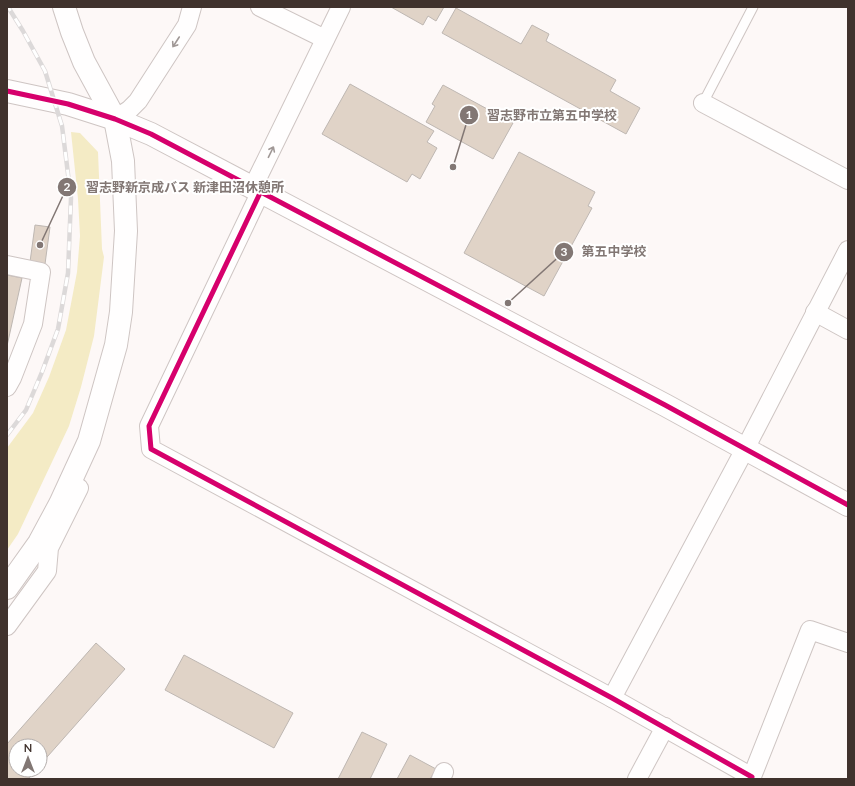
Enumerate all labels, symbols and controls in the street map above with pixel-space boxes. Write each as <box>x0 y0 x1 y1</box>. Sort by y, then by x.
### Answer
one-way arrow <box>172 36 180 47</box>
callout: 習志野市立第五中学校 <box>459 102 625 127</box>
text: 1 <box>466 107 473 122</box>
text: 習志野市立第五中学校 <box>487 107 617 123</box>
one-way arrow <box>267 147 275 159</box>
callout: 習志野新京成バス 新津田沼休憩所 <box>57 175 292 200</box>
text: 2 <box>64 179 71 194</box>
text: 習志野新京成バス 新津田沼休憩所 <box>86 179 284 195</box>
callout: 第五中学校 <box>554 239 655 264</box>
text: 第五中学校 <box>581 243 647 259</box>
text: 3 <box>561 244 568 259</box>
north arrow <box>8 738 48 778</box>
text: N <box>24 741 32 754</box>

